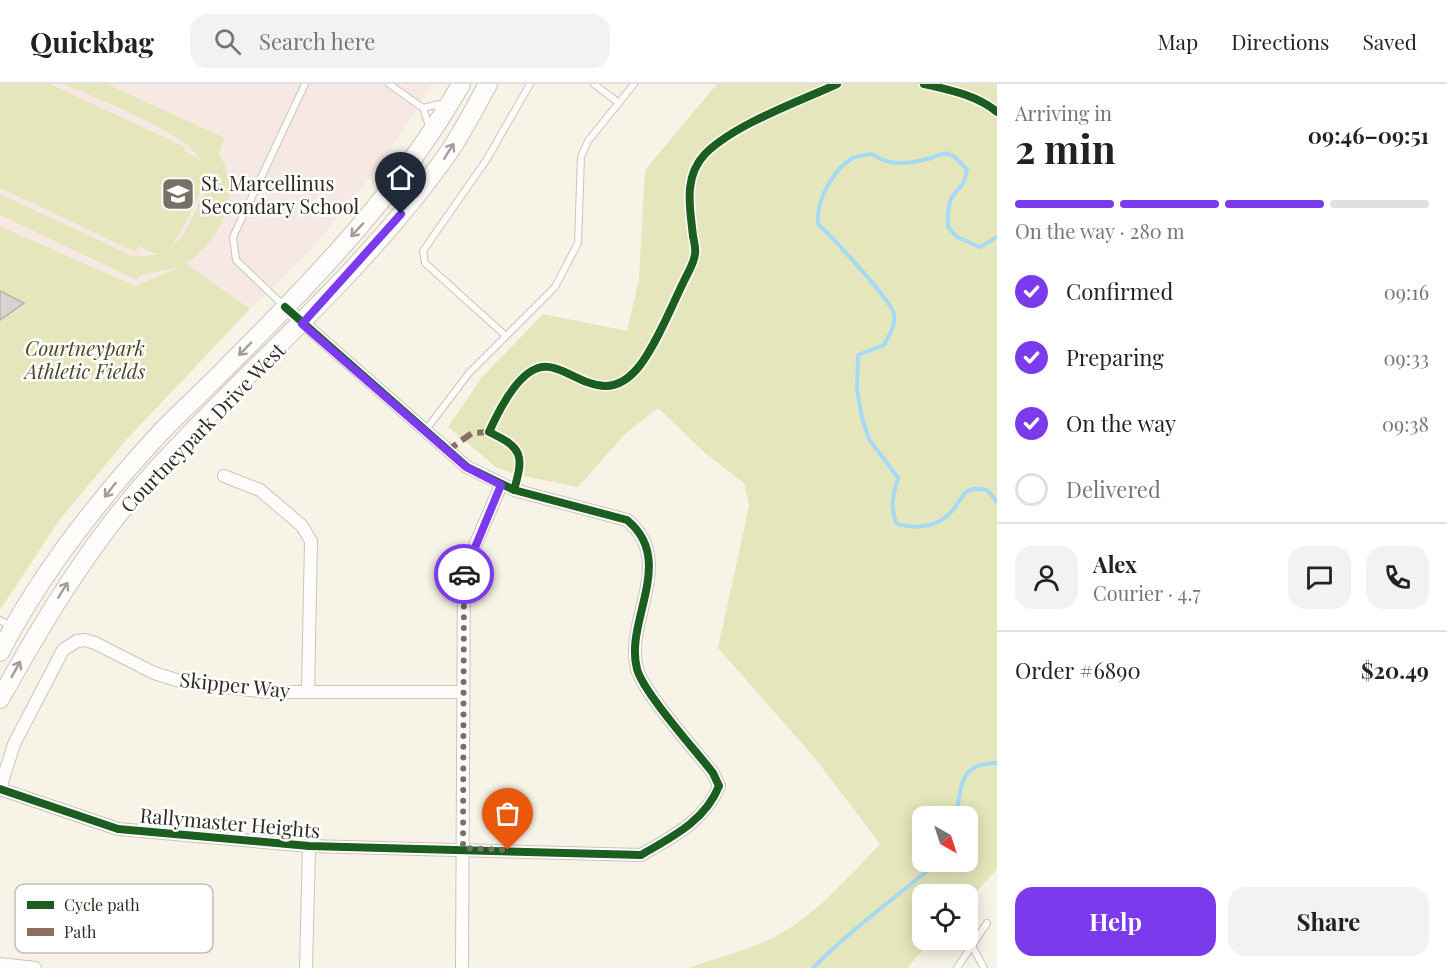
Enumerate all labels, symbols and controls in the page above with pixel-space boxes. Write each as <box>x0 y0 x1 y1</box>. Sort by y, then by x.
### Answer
search box <box>190 14 610 68</box>
text: Quickbag <box>30 23 154 60</box>
icon: search <box>211 25 244 58</box>
text: Search here <box>259 26 375 56</box>
text: Map <box>1157 27 1198 55</box>
text: Directions <box>1231 27 1329 55</box>
text: Saved <box>1362 27 1417 55</box>
text: Arriving in <box>1015 99 1112 126</box>
text: 09:46–09:51 <box>1308 120 1429 150</box>
text: 2 min <box>1015 122 1116 174</box>
one-way arrow <box>444 143 456 160</box>
pin <box>375 152 426 214</box>
icon: home <box>384 161 417 194</box>
place label: St. Marcellinus Secondary School <box>201 169 360 219</box>
school or university icon: St. Marcellinus Secondary School <box>160 176 196 212</box>
text: On the way · 280 m <box>1015 217 1185 244</box>
one-way arrow <box>350 222 364 237</box>
icon: check <box>1015 275 1048 308</box>
text: Confirmed <box>1066 276 1173 306</box>
text: 09:16 <box>1384 278 1429 305</box>
park label: Courtneypark Athletic Fields <box>23 334 146 384</box>
street label: Courtneypark Drive West <box>114 336 291 518</box>
icon: check <box>1015 341 1048 374</box>
one-way arrow <box>237 342 252 357</box>
text: Preparing <box>1066 342 1164 372</box>
text: 09:33 <box>1383 344 1429 371</box>
icon: check <box>1015 407 1048 440</box>
text: On the way <box>1066 408 1176 438</box>
text: 09:38 <box>1382 410 1429 437</box>
text: Delivered <box>1066 474 1161 504</box>
one-way arrow <box>103 482 116 498</box>
courier <box>434 544 494 604</box>
button: person <box>1015 546 1078 609</box>
button: chat <box>1288 546 1351 609</box>
button: phone <box>1366 546 1429 609</box>
text: Alex <box>1093 549 1137 579</box>
icon: car <box>448 558 481 591</box>
text: Courier · 4.7 <box>1093 579 1201 606</box>
one-way arrow <box>57 581 70 598</box>
text: Order #6890 <box>1015 655 1141 685</box>
text: $20.49 <box>1361 655 1429 685</box>
one-way arrow <box>11 661 22 679</box>
street label: Skipper Way <box>178 665 292 703</box>
pin <box>482 788 533 850</box>
icon: bag <box>491 797 524 830</box>
street label: Rallymaster Heights <box>139 801 321 843</box>
north arrow <box>912 806 978 872</box>
map controls <box>912 806 978 950</box>
legend <box>15 884 213 953</box>
button: locate <box>912 884 978 950</box>
button: Help <box>1015 887 1216 956</box>
button: Share <box>1228 887 1429 956</box>
text: Cycle path <box>64 894 140 915</box>
text: Path <box>64 921 97 942</box>

